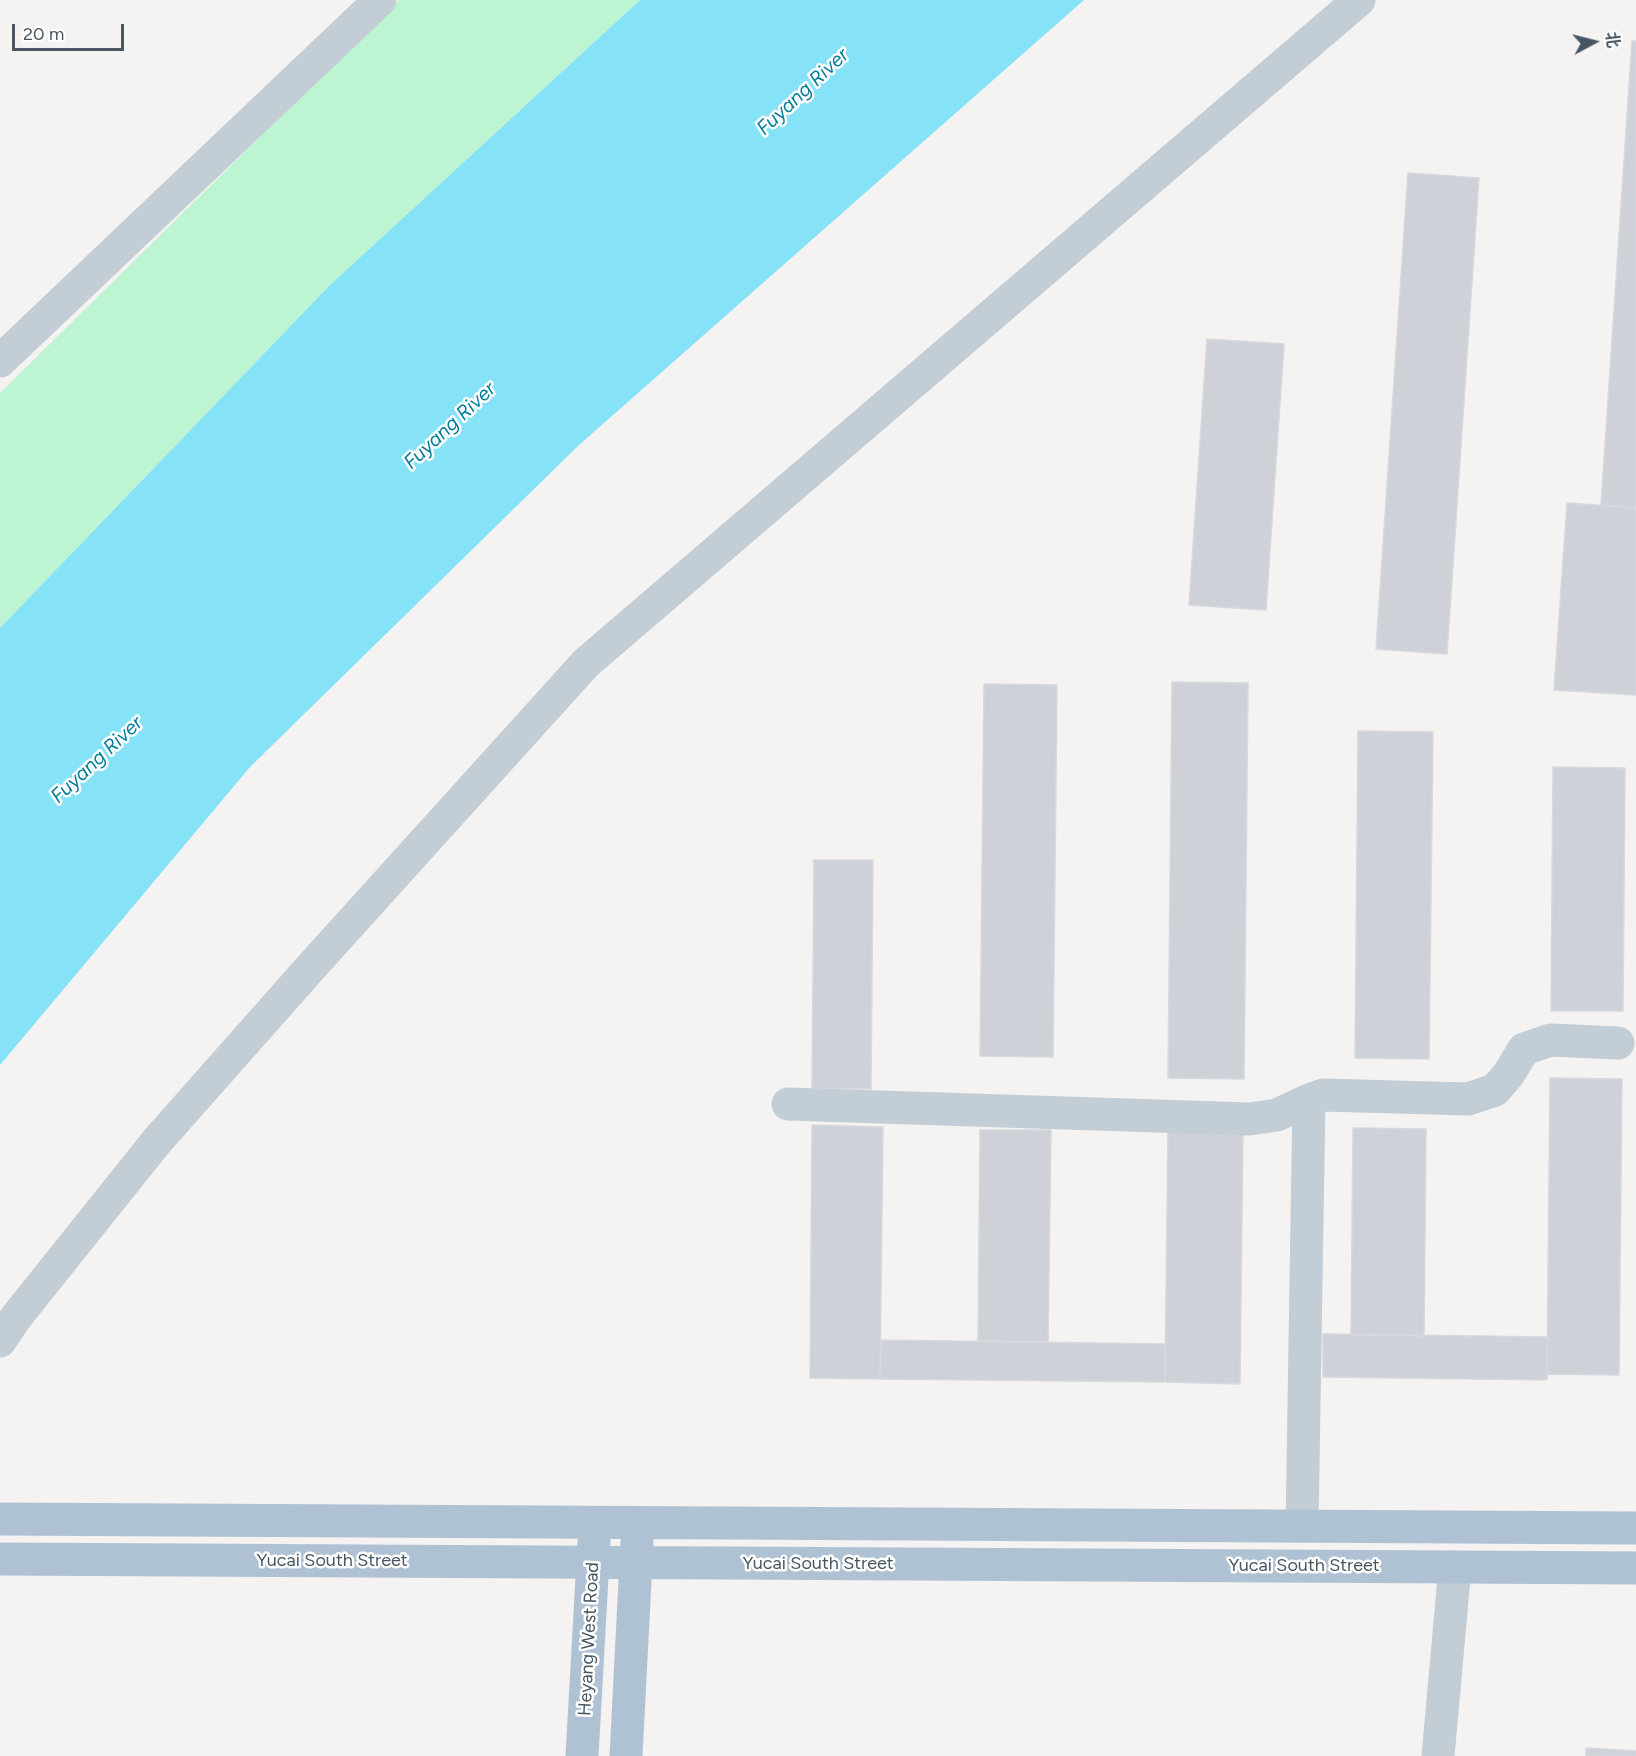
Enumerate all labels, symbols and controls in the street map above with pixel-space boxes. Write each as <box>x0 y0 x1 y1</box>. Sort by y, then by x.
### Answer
scale bar <box>15 12 128 50</box>
north arrow <box>1564 12 1624 72</box>
text: 20 m <box>23 23 64 45</box>
text: 北 <box>1602 31 1623 49</box>
water label: Fuyang River <box>752 43 854 141</box>
water label: Fuyang River <box>399 377 501 475</box>
water label: Fuyang River <box>46 711 148 809</box>
street label: Yucai South Street <box>256 1550 408 1572</box>
street label: Yucai South Street <box>742 1553 894 1575</box>
street label: Yucai South Street <box>1228 1555 1380 1577</box>
street label: Heyang West Road <box>574 1562 604 1716</box>

